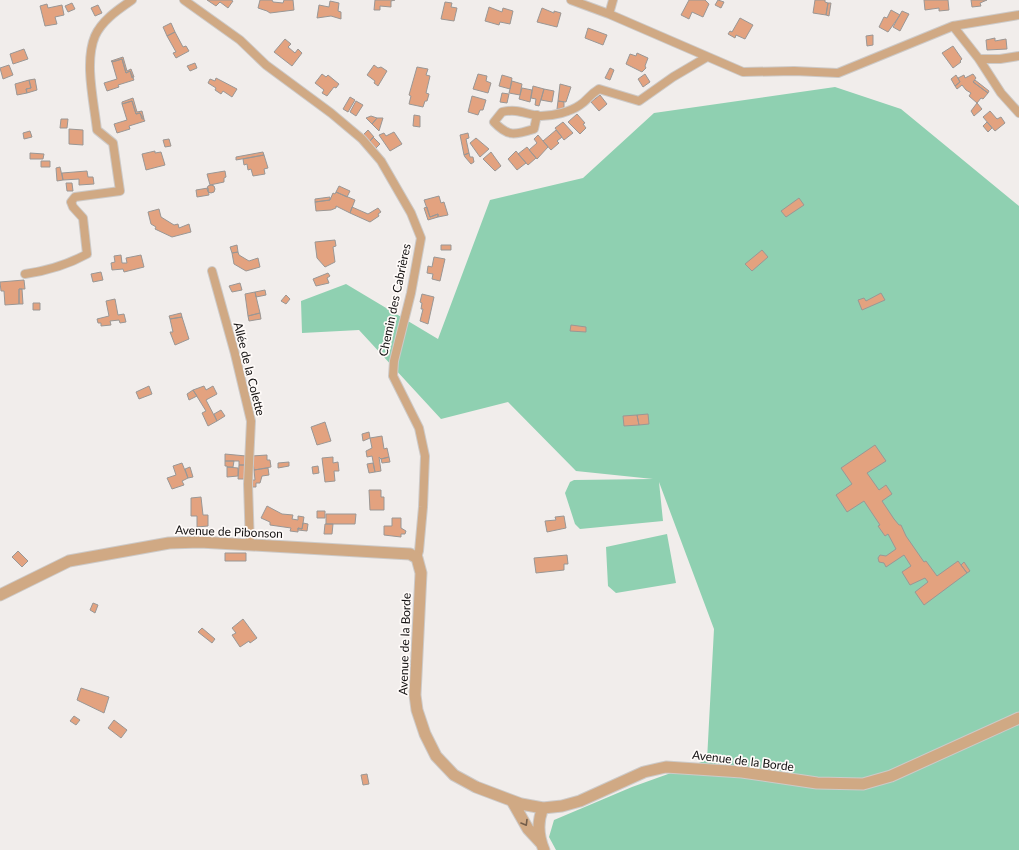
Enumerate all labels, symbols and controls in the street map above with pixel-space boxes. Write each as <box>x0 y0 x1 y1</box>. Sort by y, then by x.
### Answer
street label: Chemin des Cabrières <box>375 242 414 358</box>
street label: Allée de la Colette <box>231 321 268 417</box>
street label: Avenue de Pibonson <box>175 522 283 541</box>
street label: Avenue de la Borde <box>395 593 414 695</box>
street label: Avenue de la Borde <box>691 747 795 774</box>
one-way arrow <box>520 819 527 826</box>

